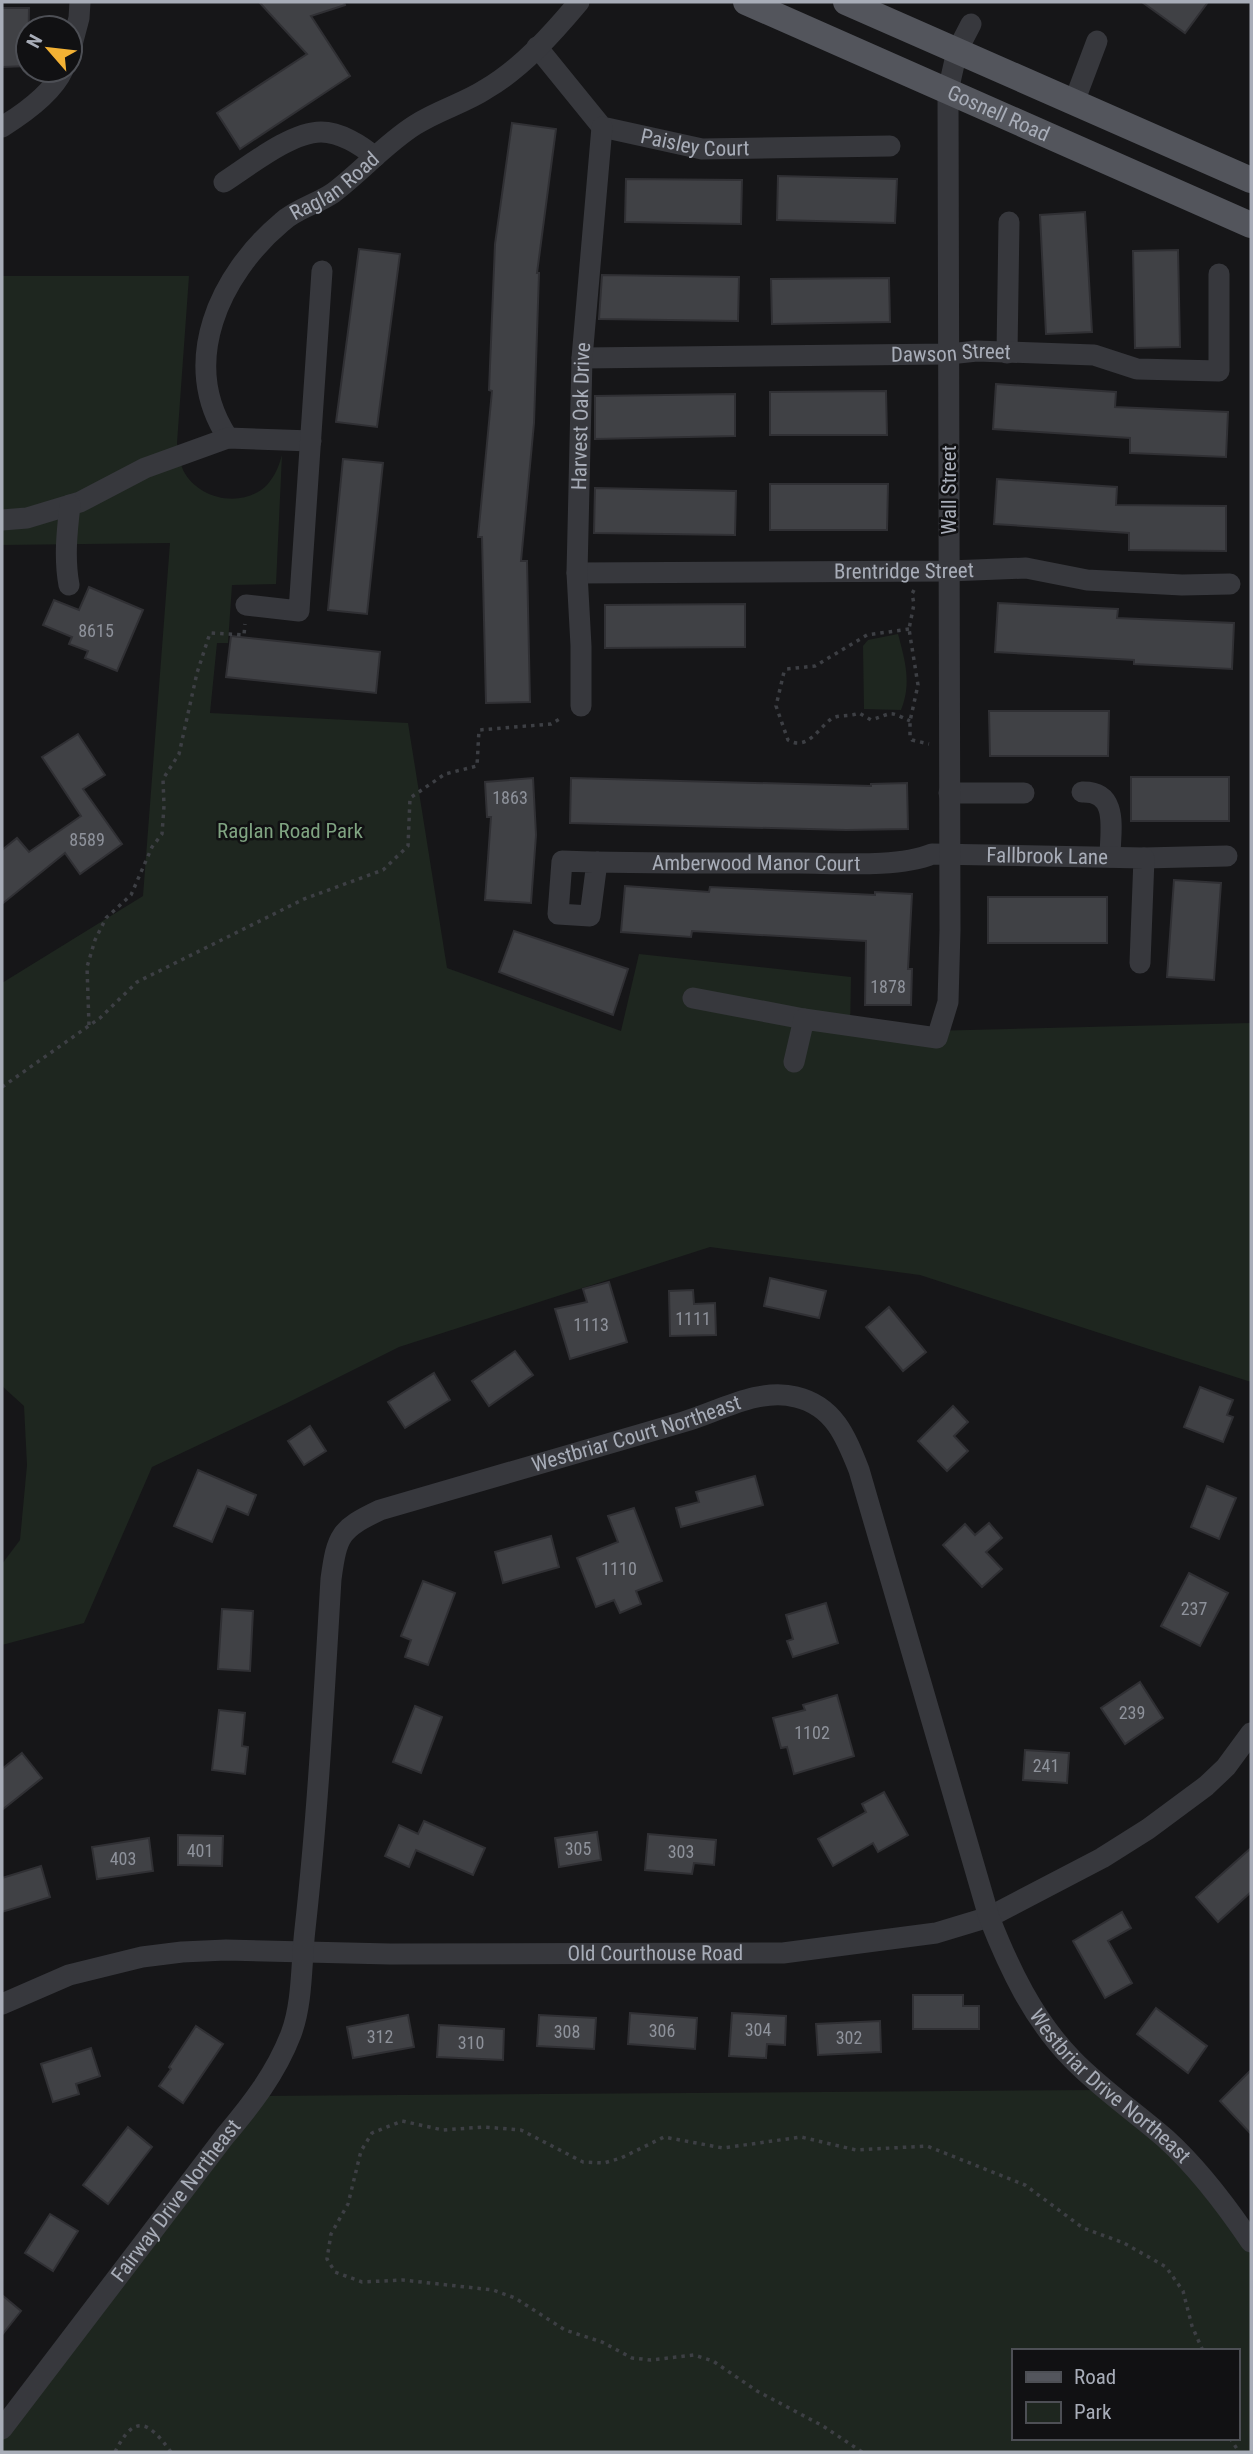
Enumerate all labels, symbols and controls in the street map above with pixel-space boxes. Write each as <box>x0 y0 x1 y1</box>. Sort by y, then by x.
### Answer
north arrow <box>14 14 84 84</box>
text: N <box>22 31 47 52</box>
street label: Gosnell Road <box>944 80 1053 147</box>
street label: Paisley Court <box>638 124 750 161</box>
street label: Raglan Road <box>286 147 384 225</box>
street label: Dawson Street <box>891 339 1011 367</box>
street label: Harvest Oak Drive <box>567 341 595 490</box>
street label: Wall Street <box>937 445 961 535</box>
street label: Brentridge Street <box>834 558 974 584</box>
house number: 8615 <box>78 620 114 641</box>
house number: 1863 <box>492 787 528 808</box>
park label: Raglan Road Park <box>217 819 363 843</box>
house number: 8589 <box>69 829 105 850</box>
street label: Fallbrook Lane <box>986 843 1108 869</box>
street label: Amberwood Manor Court <box>652 851 860 876</box>
house number: 1878 <box>870 976 906 997</box>
house number: 1111 <box>675 1308 711 1329</box>
house number: 1113 <box>573 1314 609 1335</box>
street label: Westbriar Court Northeast <box>529 1390 744 1477</box>
house number: 1110 <box>601 1558 637 1579</box>
house number: 237 <box>1181 1598 1207 1619</box>
house number: 239 <box>1119 1702 1145 1723</box>
house number: 1102 <box>794 1722 830 1743</box>
house number: 241 <box>1033 1755 1059 1776</box>
house number: 305 <box>565 1838 591 1859</box>
house number: 401 <box>187 1840 213 1861</box>
house number: 303 <box>668 1841 694 1862</box>
house number: 403 <box>110 1848 136 1869</box>
street label: Old Courthouse Road <box>567 1941 743 1966</box>
street label: Westbriar Drive Northeast <box>1025 2005 1196 2168</box>
house number: 304 <box>745 2019 771 2040</box>
house number: 306 <box>649 2020 675 2041</box>
house number: 308 <box>554 2021 580 2042</box>
house number: 312 <box>367 2026 393 2047</box>
house number: 302 <box>836 2027 862 2048</box>
house number: 310 <box>458 2032 484 2053</box>
street label: Fairway Drive Northeast <box>106 2115 246 2287</box>
legend <box>1012 2349 1239 2440</box>
text: Road <box>1074 2365 1116 2389</box>
text: Park <box>1074 2400 1112 2424</box>

